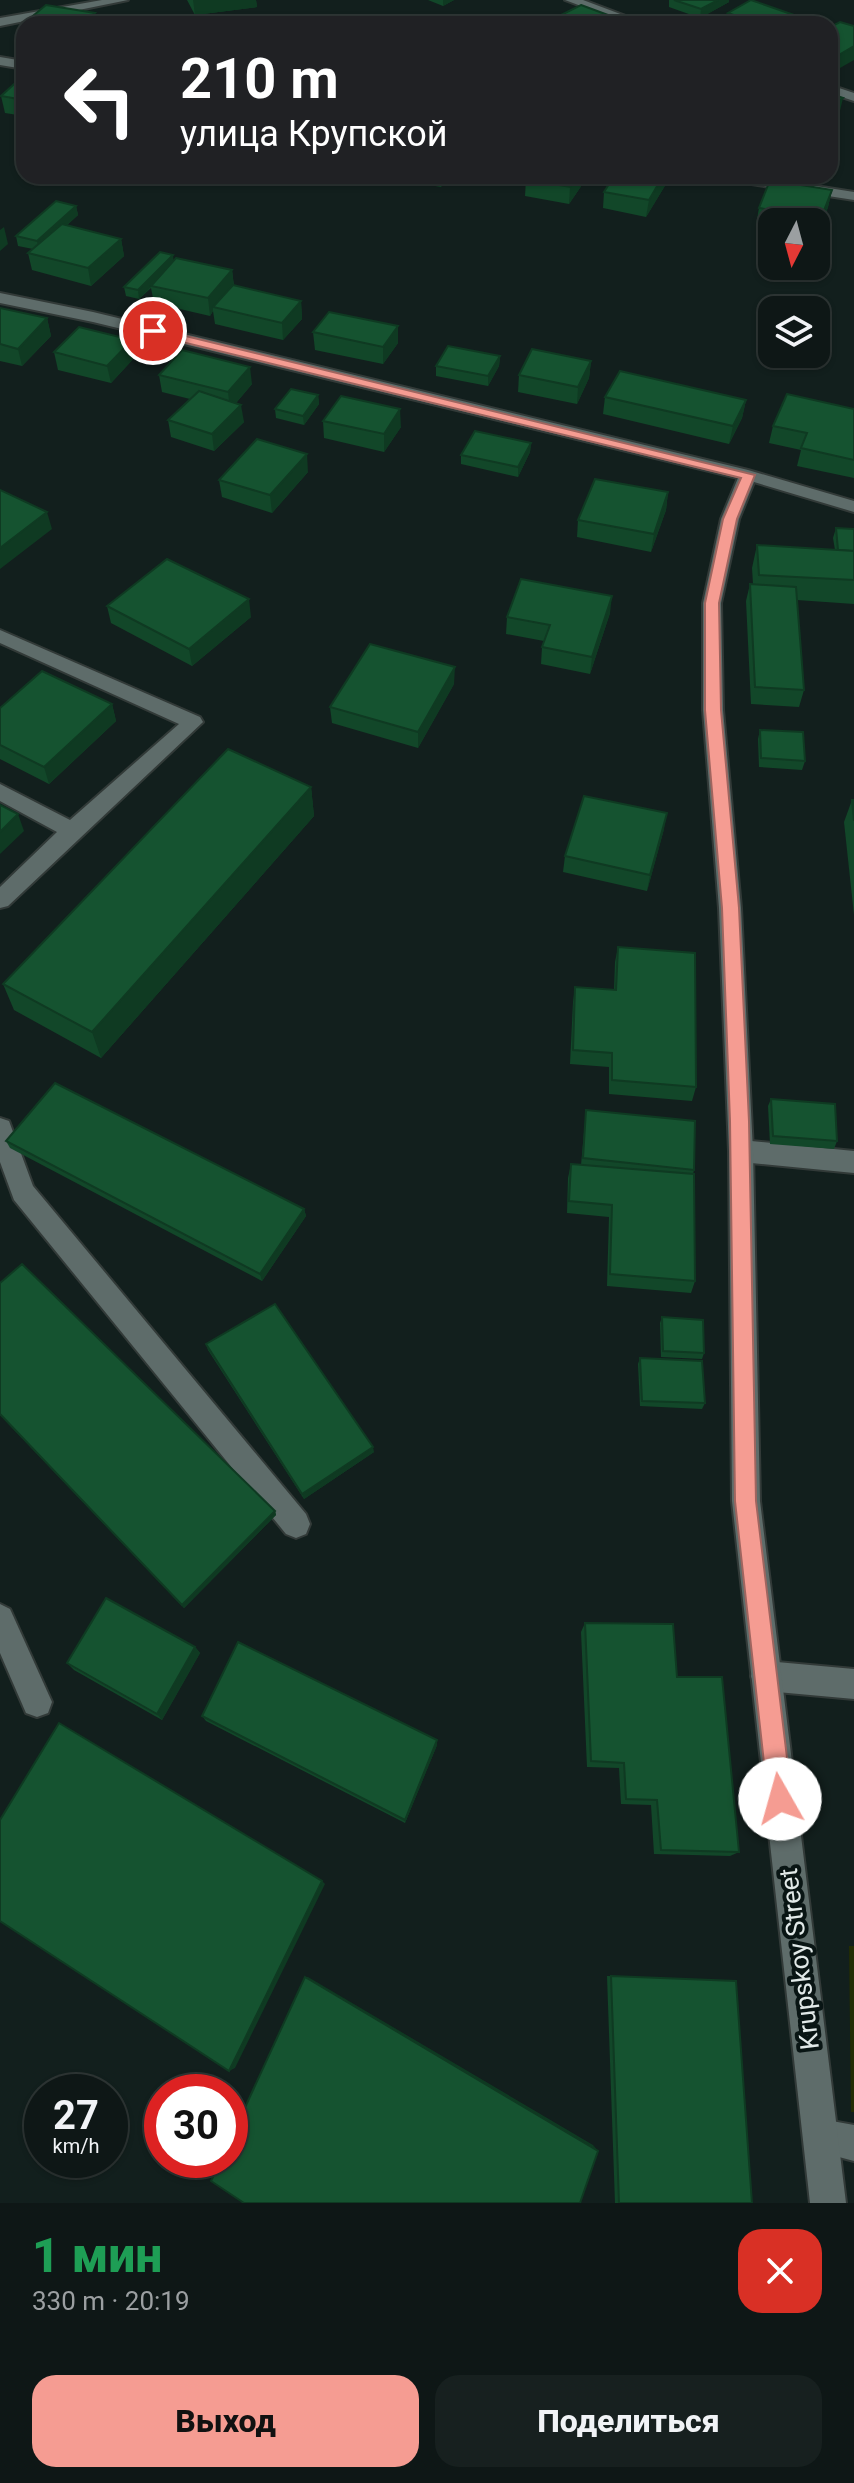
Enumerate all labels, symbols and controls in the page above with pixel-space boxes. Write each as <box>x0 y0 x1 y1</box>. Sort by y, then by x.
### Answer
text: 210 m <box>180 46 339 112</box>
icon: left <box>48 48 152 152</box>
text: улица Крупской <box>180 113 448 155</box>
north arrow <box>758 208 830 280</box>
map controls <box>758 208 830 368</box>
button: layers <box>758 296 830 368</box>
pin <box>119 297 187 365</box>
icon: arrive <box>131 309 175 353</box>
position arrow <box>738 1757 822 1841</box>
street label: Krupskoy Street <box>773 1867 825 2051</box>
speed limit sign: 30 <box>144 2074 248 2178</box>
text: 27 <box>53 2092 99 2139</box>
text: km/h <box>53 2134 99 2158</box>
text: 1 мин <box>32 2227 162 2284</box>
button: close <box>738 2229 822 2313</box>
text: 330 m · 20:19 <box>32 2286 190 2316</box>
button: Выход <box>32 2375 419 2467</box>
button: Поделиться <box>435 2375 822 2467</box>

